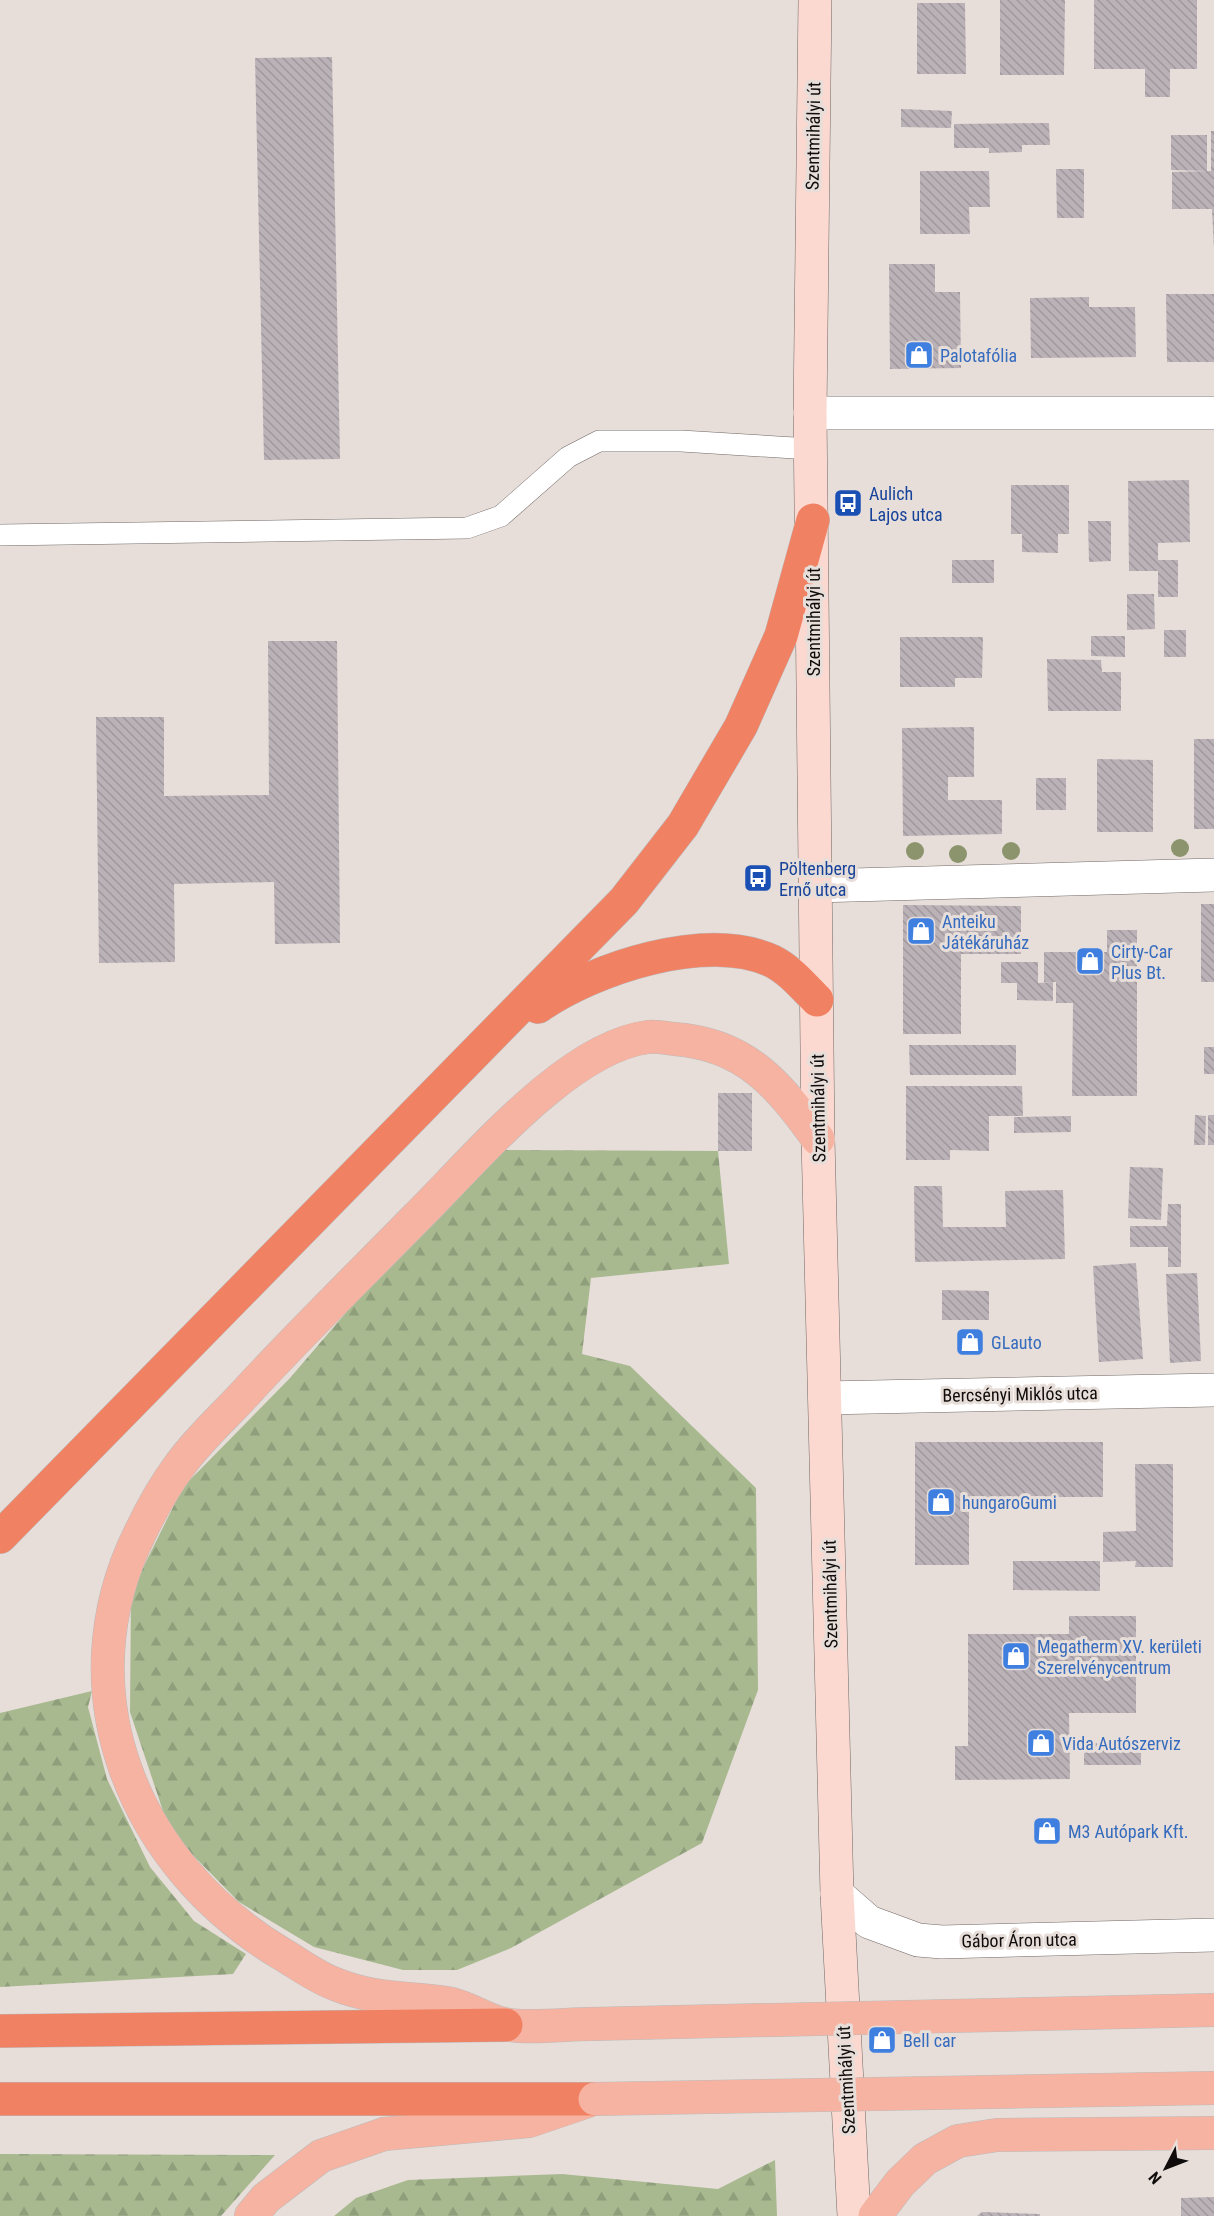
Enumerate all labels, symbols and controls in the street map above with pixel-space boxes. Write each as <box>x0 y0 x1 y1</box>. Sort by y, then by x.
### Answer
street label: Szentmihályi út <box>802 82 824 190</box>
shop icon: Palotafólia <box>903 339 935 371</box>
place label: Palotafólia <box>940 345 1017 366</box>
place label: Aulich Lajos utca <box>869 483 943 525</box>
bus stop icon: Aulich Lajos utca <box>832 487 864 519</box>
street label: Szentmihályi út <box>803 568 824 676</box>
place label: Pöltenberg Ernő utca <box>779 858 856 900</box>
bus stop icon: Pöltenberg Ernő utca <box>742 862 774 894</box>
place label: Anteiku Játékáruház <box>942 911 1029 953</box>
shop icon: Anteiku Játékáruház <box>905 915 937 947</box>
place label: Cirty-Car Plus Bt. <box>1111 941 1173 983</box>
shop icon: Cirty-Car Plus Bt. <box>1074 945 1106 977</box>
street label: Szentmihályi út <box>807 1054 829 1162</box>
shop icon: GLauto <box>954 1326 986 1358</box>
place label: GLauto <box>991 1332 1042 1353</box>
street label: Bercsényi Miklós utca <box>942 1382 1098 1406</box>
shop icon: hungaroGumi <box>925 1486 957 1518</box>
place label: hungaroGumi <box>962 1492 1057 1513</box>
street label: Szentmihályi út <box>819 1540 841 1648</box>
place label: Megatherm XV. kerületi Szerelvénycentrum <box>1037 1636 1202 1678</box>
shop icon: Megatherm XV. kerületi Szerelvénycentrum <box>1000 1640 1032 1672</box>
shop icon: Vida Autószerviz <box>1025 1727 1057 1759</box>
place label: Vida Autószerviz <box>1062 1733 1181 1754</box>
shop icon: M3 Autópark Kft. <box>1031 1815 1063 1847</box>
place label: M3 Autópark Kft. <box>1068 1821 1189 1842</box>
street label: Gábor Áron utca <box>961 1928 1077 1952</box>
shop icon: Bell car <box>866 2024 898 2056</box>
street label: Szentmihályi út <box>833 2025 859 2135</box>
place label: Bell car <box>903 2030 957 2051</box>
north arrow <box>1136 2138 1196 2198</box>
text: N <box>1145 2168 1166 2188</box>

